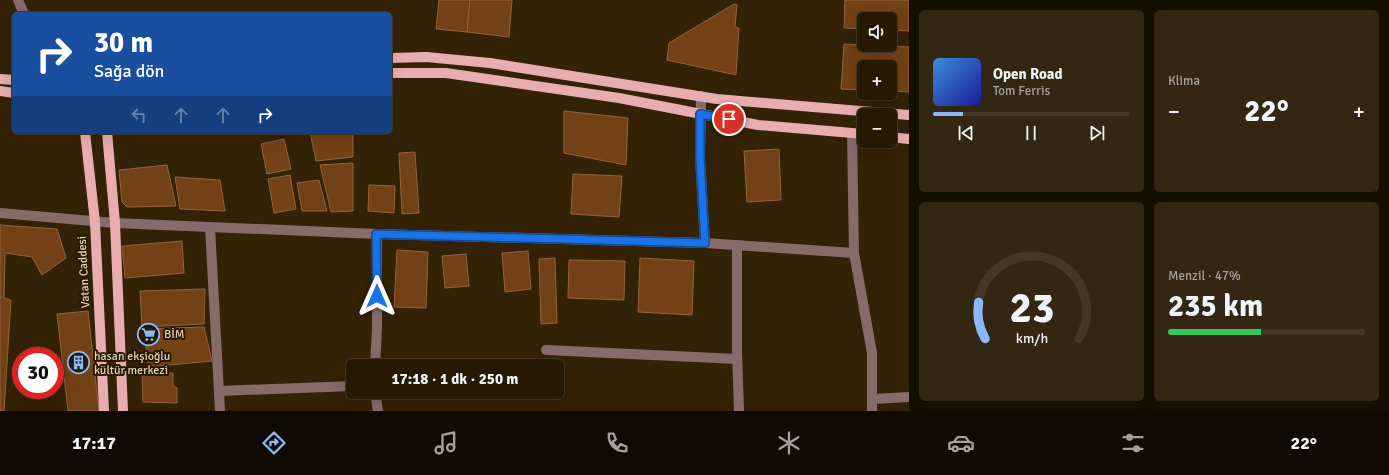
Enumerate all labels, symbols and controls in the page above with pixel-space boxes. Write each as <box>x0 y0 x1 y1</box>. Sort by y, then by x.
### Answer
map controls <box>857 12 897 148</box>
button: sound <box>857 12 897 52</box>
text: 30 m <box>94 26 153 60</box>
icon: right <box>28 28 80 80</box>
text: Sağa dön <box>94 60 164 82</box>
button: + <box>857 60 897 100</box>
text: Open Road <box>993 65 1063 83</box>
text: Klima <box>1168 73 1200 89</box>
text: Tom Ferris <box>993 83 1050 99</box>
text: 22° <box>1244 93 1289 130</box>
text: − <box>1168 98 1180 125</box>
text: + <box>1353 98 1365 125</box>
pin <box>712 102 746 136</box>
icon: left <box>128 104 150 126</box>
icon: ahead <box>170 104 192 126</box>
icon: ahead <box>212 104 234 126</box>
icon: right <box>254 104 276 126</box>
icon: arrive <box>718 108 740 130</box>
button: − <box>857 108 897 148</box>
icon: previous <box>955 122 977 144</box>
icon: pause <box>1020 122 1042 144</box>
icon: next <box>1086 122 1108 144</box>
street label: Vatan Caddesi <box>75 236 93 308</box>
text: Menzil · 47% <box>1168 268 1241 284</box>
position arrow <box>356 275 398 317</box>
text: 23 <box>1009 283 1054 334</box>
text: 235 km <box>1168 288 1263 325</box>
supermarket icon: BİM <box>136 321 162 347</box>
place label: BİM <box>164 327 184 342</box>
text: km/h <box>1015 330 1048 347</box>
speed limit sign: 30 <box>12 347 64 399</box>
place label: hasan ekşioğlu kültür merkezi <box>94 349 170 378</box>
building icon: hasan ekşioğlu kültür merkezi <box>65 350 91 376</box>
text: 17:18 · 1 dk · 250 m <box>392 370 518 388</box>
icon: directions <box>260 429 288 457</box>
icon: music <box>432 429 460 457</box>
icon: phone <box>603 429 631 457</box>
icon: climate <box>775 429 803 457</box>
icon: car <box>947 429 975 457</box>
icon: filters <box>1119 429 1147 457</box>
text: 17:17 <box>72 432 116 454</box>
text: 22° <box>1290 432 1317 454</box>

